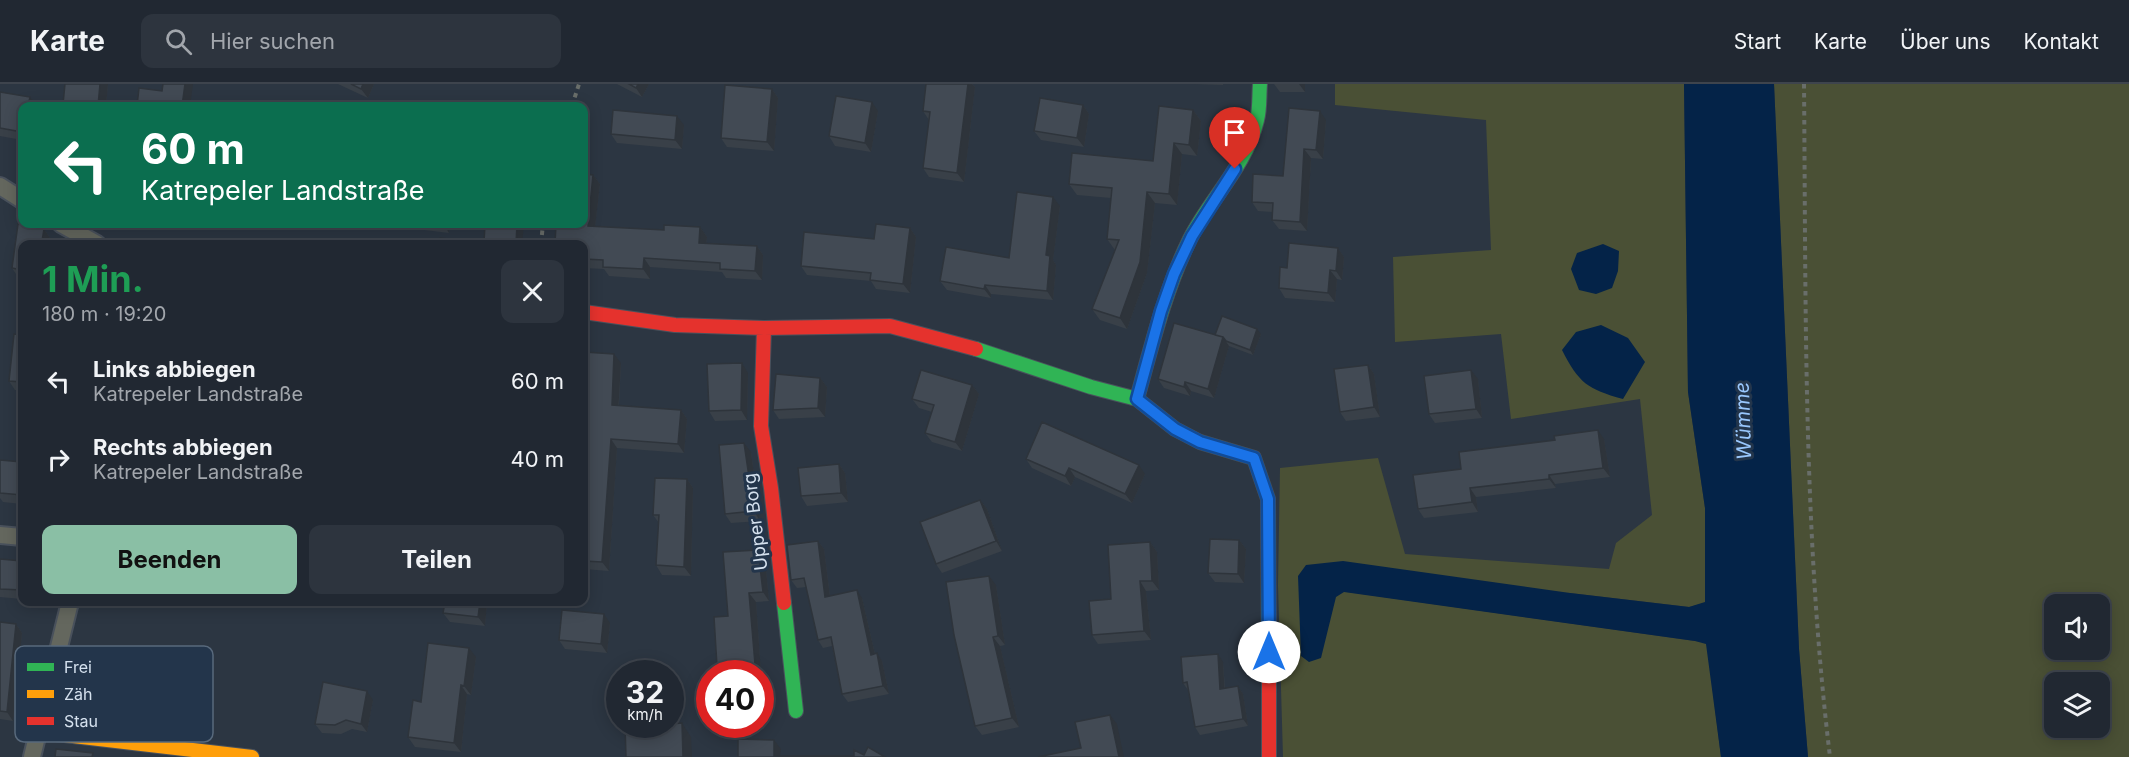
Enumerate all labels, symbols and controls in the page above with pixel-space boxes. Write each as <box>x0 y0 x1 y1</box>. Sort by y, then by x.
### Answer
search box <box>141 14 561 68</box>
text: Karte <box>30 24 105 58</box>
icon: search <box>162 25 195 58</box>
text: Hier suchen <box>210 28 335 54</box>
text: Start <box>1734 29 1781 54</box>
text: Karte <box>1814 29 1867 54</box>
text: Über uns <box>1900 29 1991 54</box>
text: Kontakt <box>2024 29 2099 54</box>
pin <box>1209 107 1260 169</box>
icon: arrive <box>1218 116 1251 149</box>
text: 60 m <box>141 123 245 174</box>
icon: left <box>42 126 120 204</box>
text: Katrepeler Landstraße <box>141 174 425 207</box>
text: 1 Min. <box>42 257 144 301</box>
button: close <box>501 260 564 323</box>
text: 180 m · 19:20 <box>42 302 166 326</box>
text: Links abbiegen <box>93 356 256 382</box>
icon: left <box>42 365 75 398</box>
text: 60 m <box>511 368 564 394</box>
text: Katrepeler Landstraße <box>93 382 303 406</box>
water label: Wümme <box>1730 382 1756 460</box>
text: Rechts abbiegen <box>93 434 273 460</box>
icon: right <box>42 443 75 476</box>
text: 40 m <box>510 446 564 472</box>
text: Katrepeler Landstraße <box>93 460 303 484</box>
street label: Upper Borg <box>739 472 771 572</box>
button: Beenden <box>42 525 297 594</box>
button: Teilen <box>309 525 564 594</box>
map controls <box>2044 594 2110 738</box>
button: sound <box>2044 594 2110 660</box>
position arrow <box>1237 620 1301 684</box>
legend <box>15 646 213 742</box>
text: Frei <box>64 657 92 677</box>
speed limit sign: 40 <box>696 660 774 738</box>
button: layers <box>2044 672 2110 738</box>
text: 32 <box>626 674 664 710</box>
text: Zäh <box>64 684 93 704</box>
text: km/h <box>627 705 663 724</box>
text: Stau <box>64 711 98 731</box>

